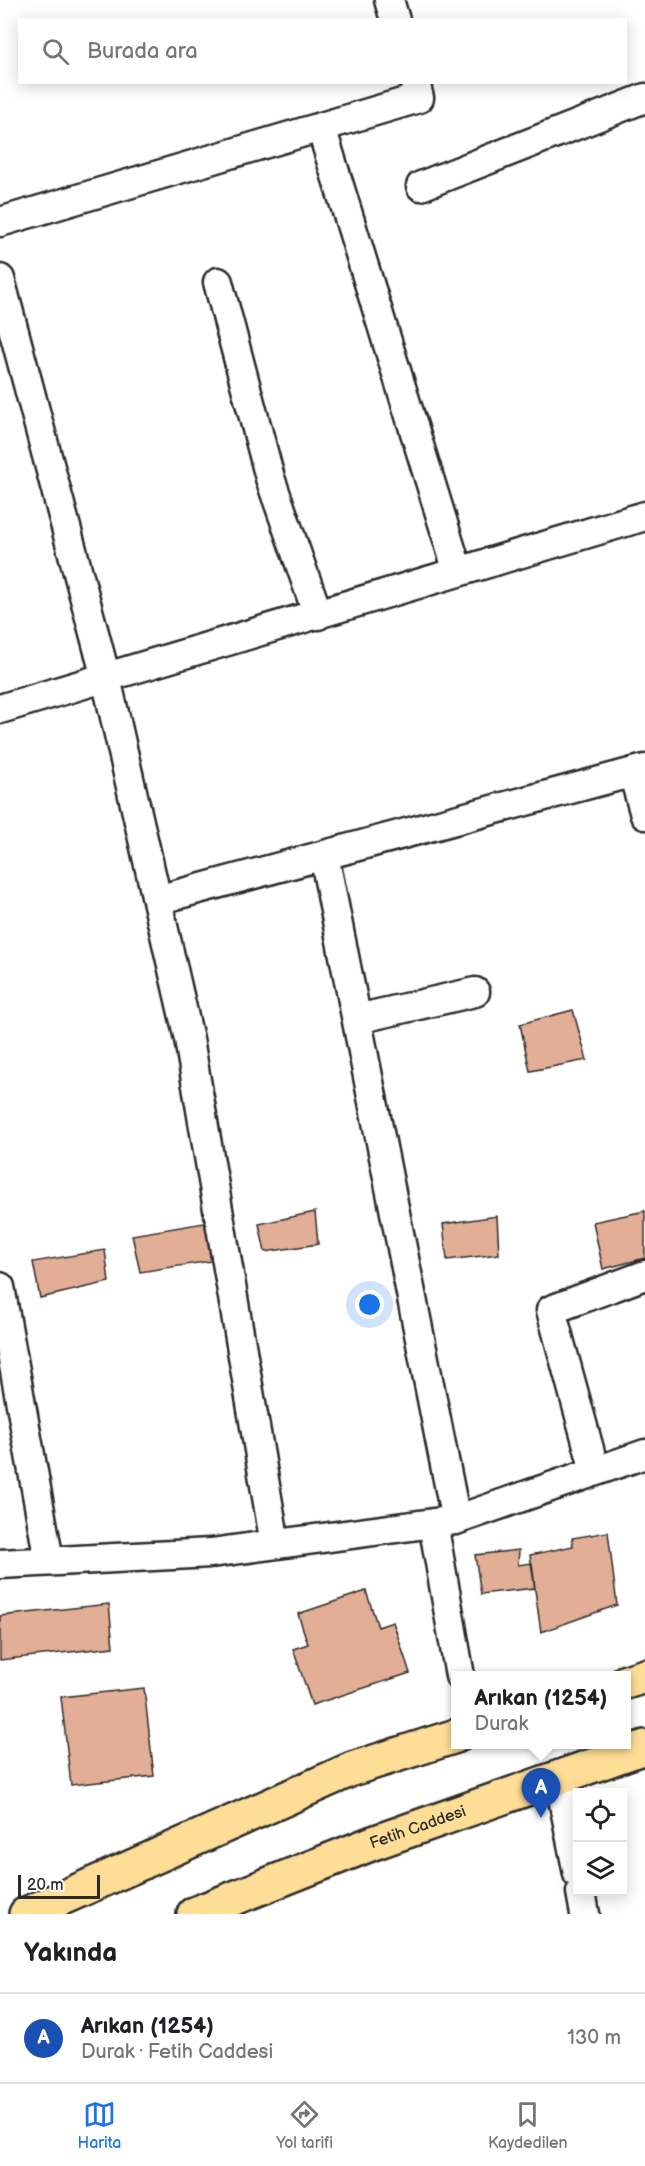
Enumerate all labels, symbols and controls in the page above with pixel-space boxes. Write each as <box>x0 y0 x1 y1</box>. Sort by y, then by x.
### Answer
search box <box>18 18 627 84</box>
icon: search <box>39 35 72 68</box>
text: Burada ara <box>87 38 198 65</box>
your location <box>355 1290 384 1319</box>
popup <box>451 1671 631 1749</box>
text: Arıkan (1254) <box>475 1685 607 1712</box>
text: Durak <box>475 1712 528 1736</box>
pin: A <box>522 1768 560 1818</box>
map controls <box>573 1788 627 1896</box>
button: locate <box>573 1788 627 1842</box>
street label: Fetih Caddesi <box>367 1801 468 1853</box>
button: layers <box>573 1842 627 1896</box>
scale bar <box>18 1872 100 1900</box>
text: 20 m <box>27 1876 63 1895</box>
text: Yakında <box>24 1938 117 1969</box>
text: Arıkan (1254) <box>81 2013 214 2040</box>
text: A <box>37 2026 50 2050</box>
text: 130 m <box>567 2026 621 2050</box>
text: Durak · Fetih Caddesi <box>81 2040 273 2064</box>
tab: Harita <box>77 2098 121 2153</box>
tab: Yol tarifi <box>276 2098 333 2153</box>
tab: Kaydedilen <box>488 2098 568 2153</box>

